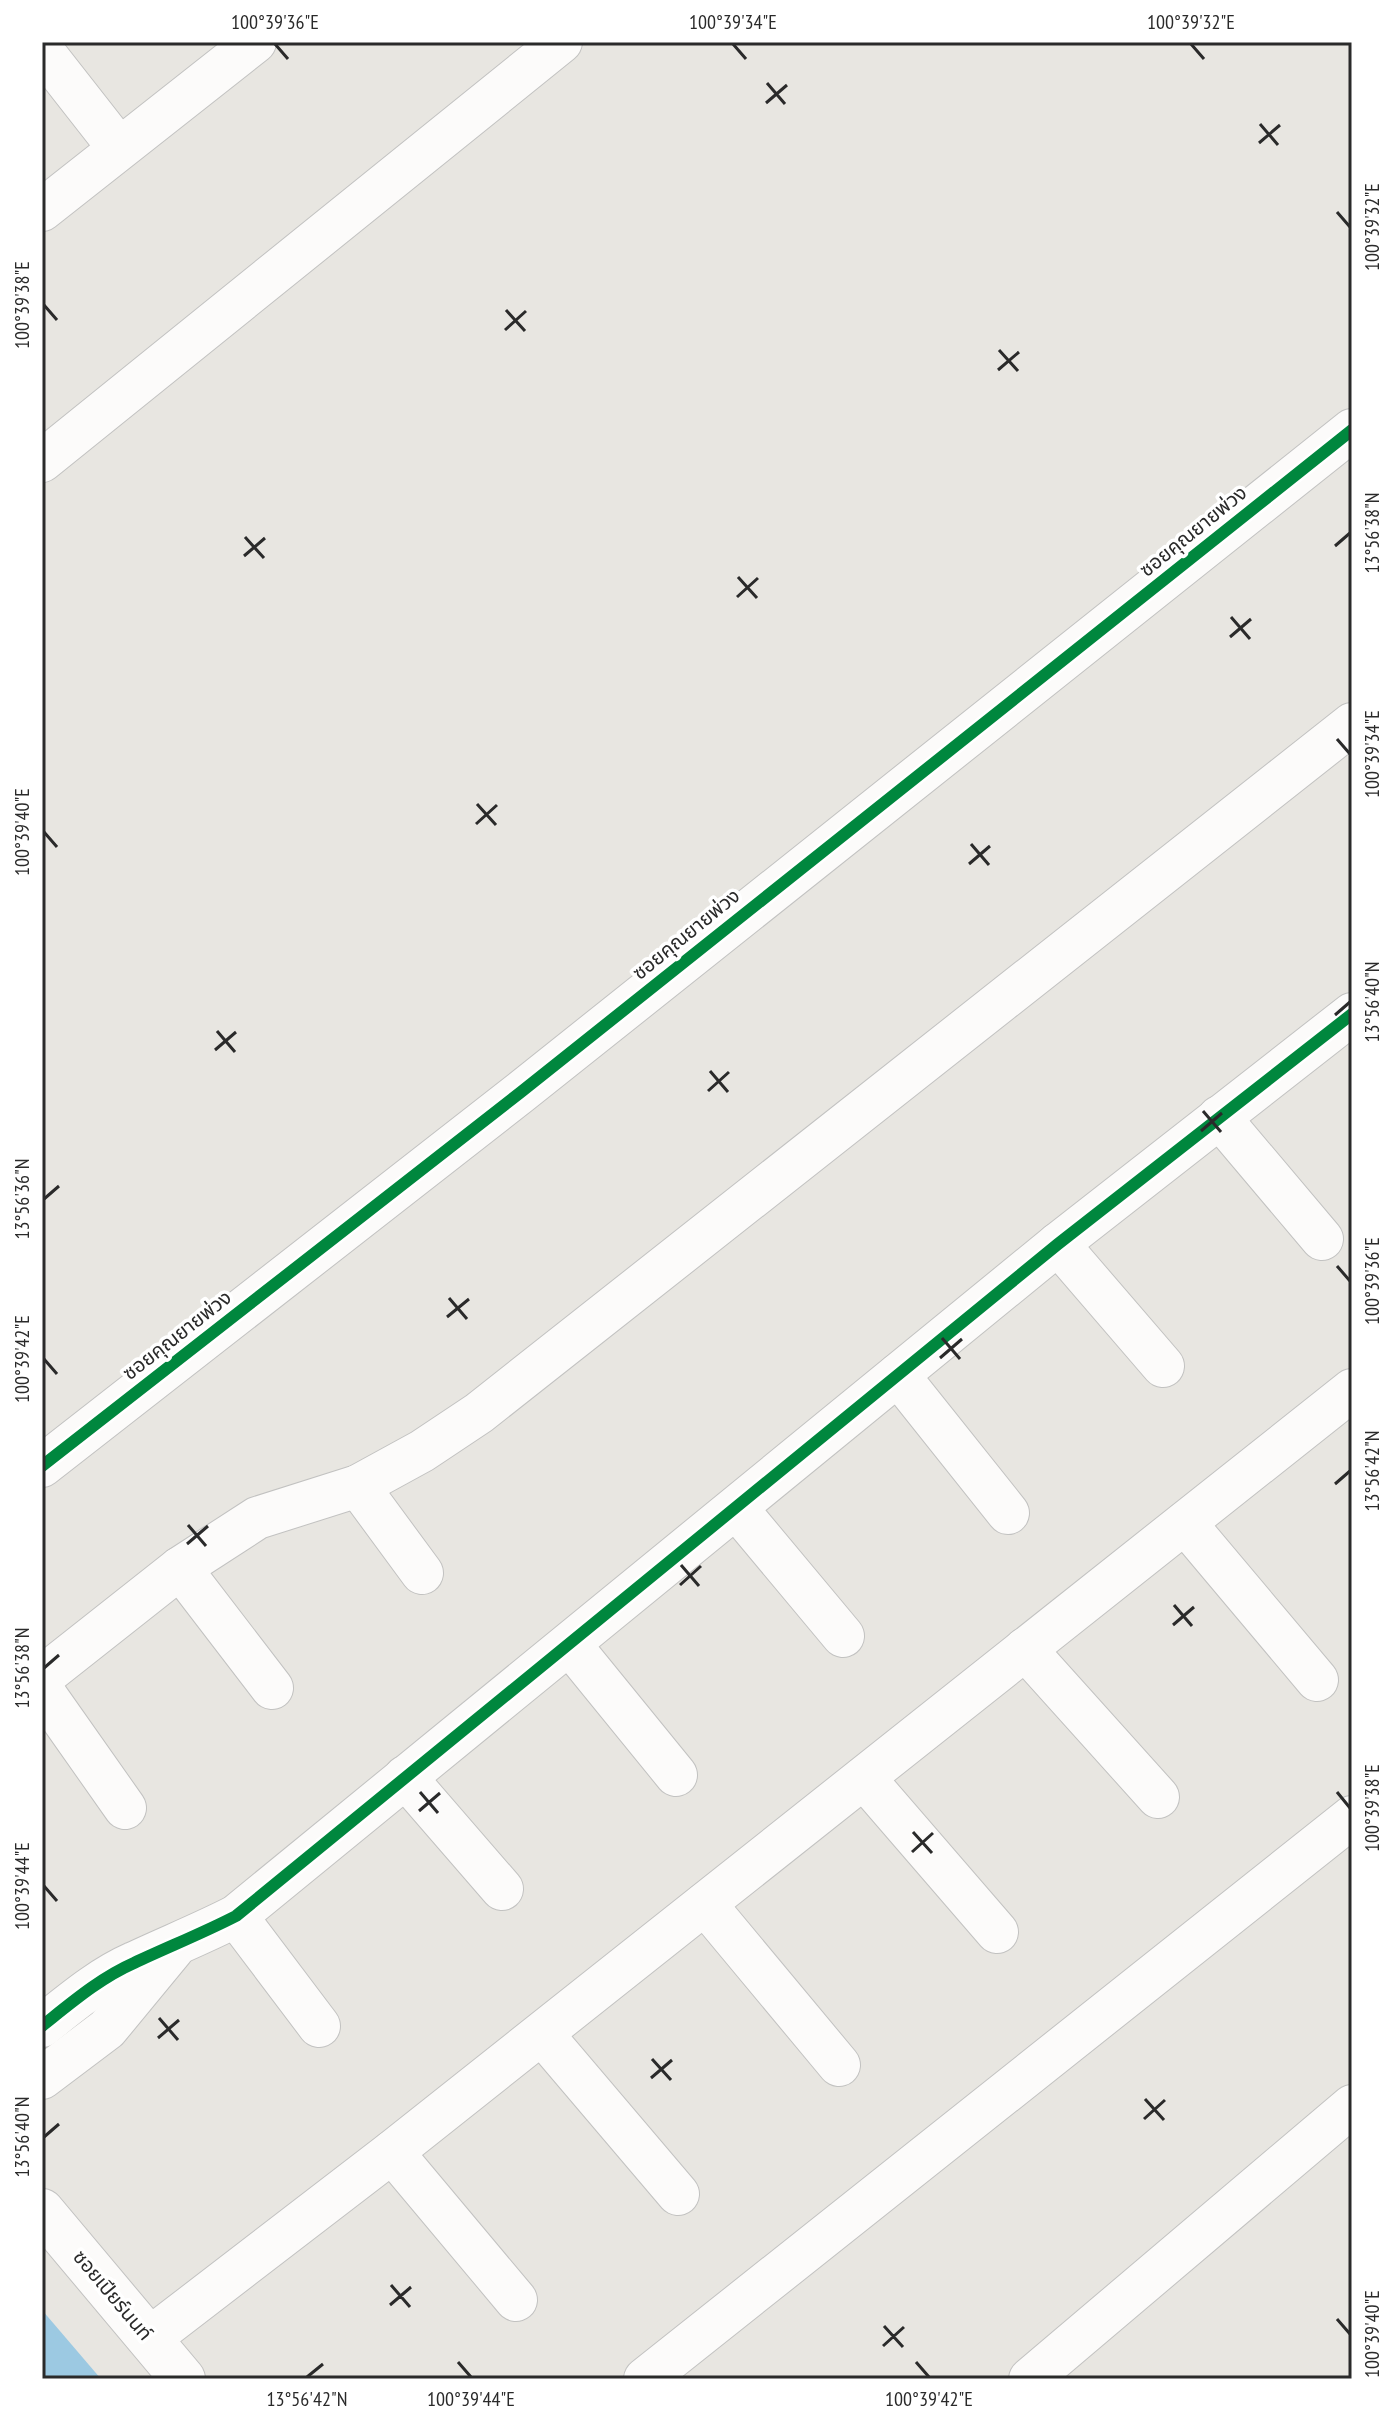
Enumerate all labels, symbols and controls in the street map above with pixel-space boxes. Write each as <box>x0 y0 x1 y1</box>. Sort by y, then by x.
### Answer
text: 100°39'36"E <box>231 9 319 35</box>
text: 100°39'34"E <box>689 9 777 35</box>
text: 100°39'32"E <box>1147 9 1235 35</box>
text: 100°39'32"E <box>1359 183 1385 271</box>
text: 100°39'38"E <box>9 261 35 349</box>
street label: ซอยคุณยายพ่วง <box>1134 480 1252 582</box>
text: 13°56'38"N <box>1359 493 1385 573</box>
text: 100°39'34"E <box>1359 710 1385 798</box>
text: 100°39'40"E <box>9 788 35 876</box>
street label: ซอยคุณยายพ่วง <box>627 883 745 985</box>
text: 13°56'40"N <box>1359 962 1385 1042</box>
text: 13°56'36"N <box>9 1159 35 1239</box>
text: 100°39'36"E <box>1359 1237 1385 1325</box>
street label: ซอยคุณยายพ่วง <box>117 1284 237 1386</box>
text: 100°39'42"E <box>9 1315 35 1403</box>
text: 13°56'42"N <box>1359 1431 1385 1511</box>
text: 13°56'38"N <box>9 1628 35 1708</box>
text: 100°39'38"E <box>1359 1764 1385 1852</box>
text: 100°39'44"E <box>9 1842 35 1930</box>
text: 13°56'40"N <box>9 2097 35 2177</box>
street label: ซอยเปียร์นนท์ <box>67 2244 159 2346</box>
text: 100°39'40"E <box>1359 2290 1385 2378</box>
text: 13°56'42"N <box>267 2386 347 2412</box>
text: 100°39'44"E <box>427 2386 515 2412</box>
text: 100°39'42"E <box>885 2386 973 2412</box>

